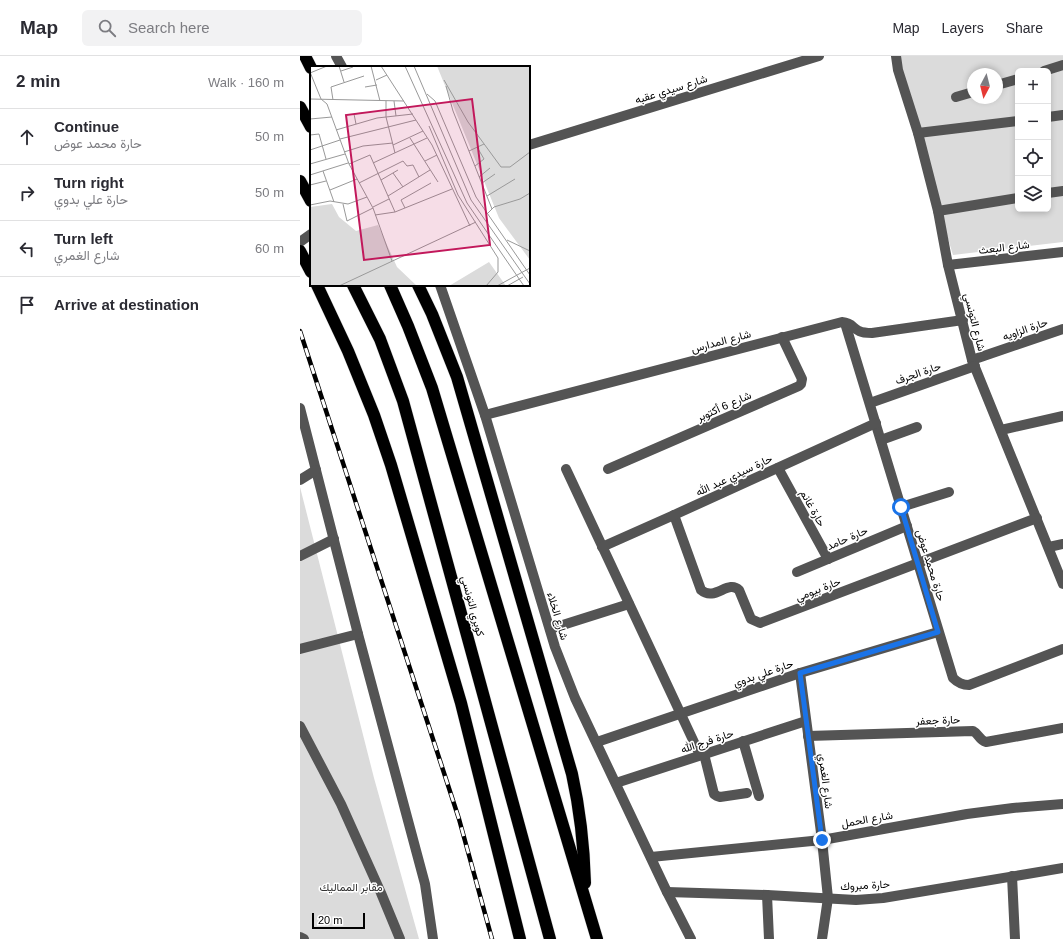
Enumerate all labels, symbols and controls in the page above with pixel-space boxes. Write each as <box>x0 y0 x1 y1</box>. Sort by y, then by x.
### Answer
search box <box>82 10 362 46</box>
text: Map <box>20 17 58 38</box>
icon: search <box>96 17 118 39</box>
text: Search here <box>128 19 210 36</box>
text: Map <box>892 20 920 36</box>
text: Layers <box>942 20 984 36</box>
text: Share <box>1006 20 1043 36</box>
inset map <box>310 66 530 286</box>
north arrow <box>967 68 1003 104</box>
map controls <box>1015 68 1051 212</box>
button: + <box>1015 68 1051 104</box>
text: 2 min <box>16 72 60 91</box>
street label: شارع سيدي عقبه <box>633 72 710 110</box>
text: Walk · 160 m <box>208 75 284 90</box>
button: − <box>1015 104 1051 140</box>
text: Continue <box>54 118 119 135</box>
icon: ahead <box>16 126 38 148</box>
text: 50 m <box>255 129 284 144</box>
text: حارة محمد عوض <box>54 136 142 151</box>
button: locate <box>1015 140 1051 176</box>
text: Turn right <box>54 174 124 191</box>
button: layers <box>1015 176 1051 212</box>
icon: right <box>16 182 38 204</box>
text: 50 m <box>255 185 284 200</box>
text: حارة علي بدوي <box>54 192 128 207</box>
text: Turn left <box>54 230 113 247</box>
icon: left <box>16 238 38 260</box>
street label: شارع البعث <box>978 238 1031 258</box>
text: 60 m <box>255 241 284 256</box>
text: شارع الغمري <box>54 248 120 263</box>
street label: شارع التونسي <box>958 292 988 354</box>
icon: arrive <box>16 294 38 316</box>
text: Arrive at destination <box>54 296 199 313</box>
street label: حارة الزاويه <box>1001 316 1050 343</box>
street label: شارع المدارس <box>690 327 753 357</box>
street label: حارة الجرف <box>894 360 943 387</box>
street label: شارع 6 أكتوبر <box>694 389 754 426</box>
street label: حارة سيدي عبد الله <box>694 452 776 502</box>
street label: حارة غانم <box>796 488 828 529</box>
route start <box>892 498 910 516</box>
street label: حارة حامد <box>825 524 870 553</box>
street label: حارة محمد عوض <box>913 528 948 603</box>
street label: كوبري التونسي <box>455 574 487 639</box>
street label: حارة بيومي <box>794 575 844 607</box>
street label: شارع الخلاء <box>543 591 571 642</box>
street label: حارة علي بدوي <box>731 657 796 693</box>
street label: حارة جعفر <box>914 713 961 728</box>
street label: حارة فرج الله <box>679 727 736 757</box>
street label: شارع الغمري <box>813 753 835 810</box>
street label: شارع الحمل <box>840 809 894 831</box>
route end <box>813 831 831 849</box>
street label: حارة مبروك <box>840 878 890 893</box>
park label: مقابر المماليك <box>319 881 383 894</box>
scale bar <box>312 911 365 930</box>
text: 20 m <box>318 914 342 926</box>

